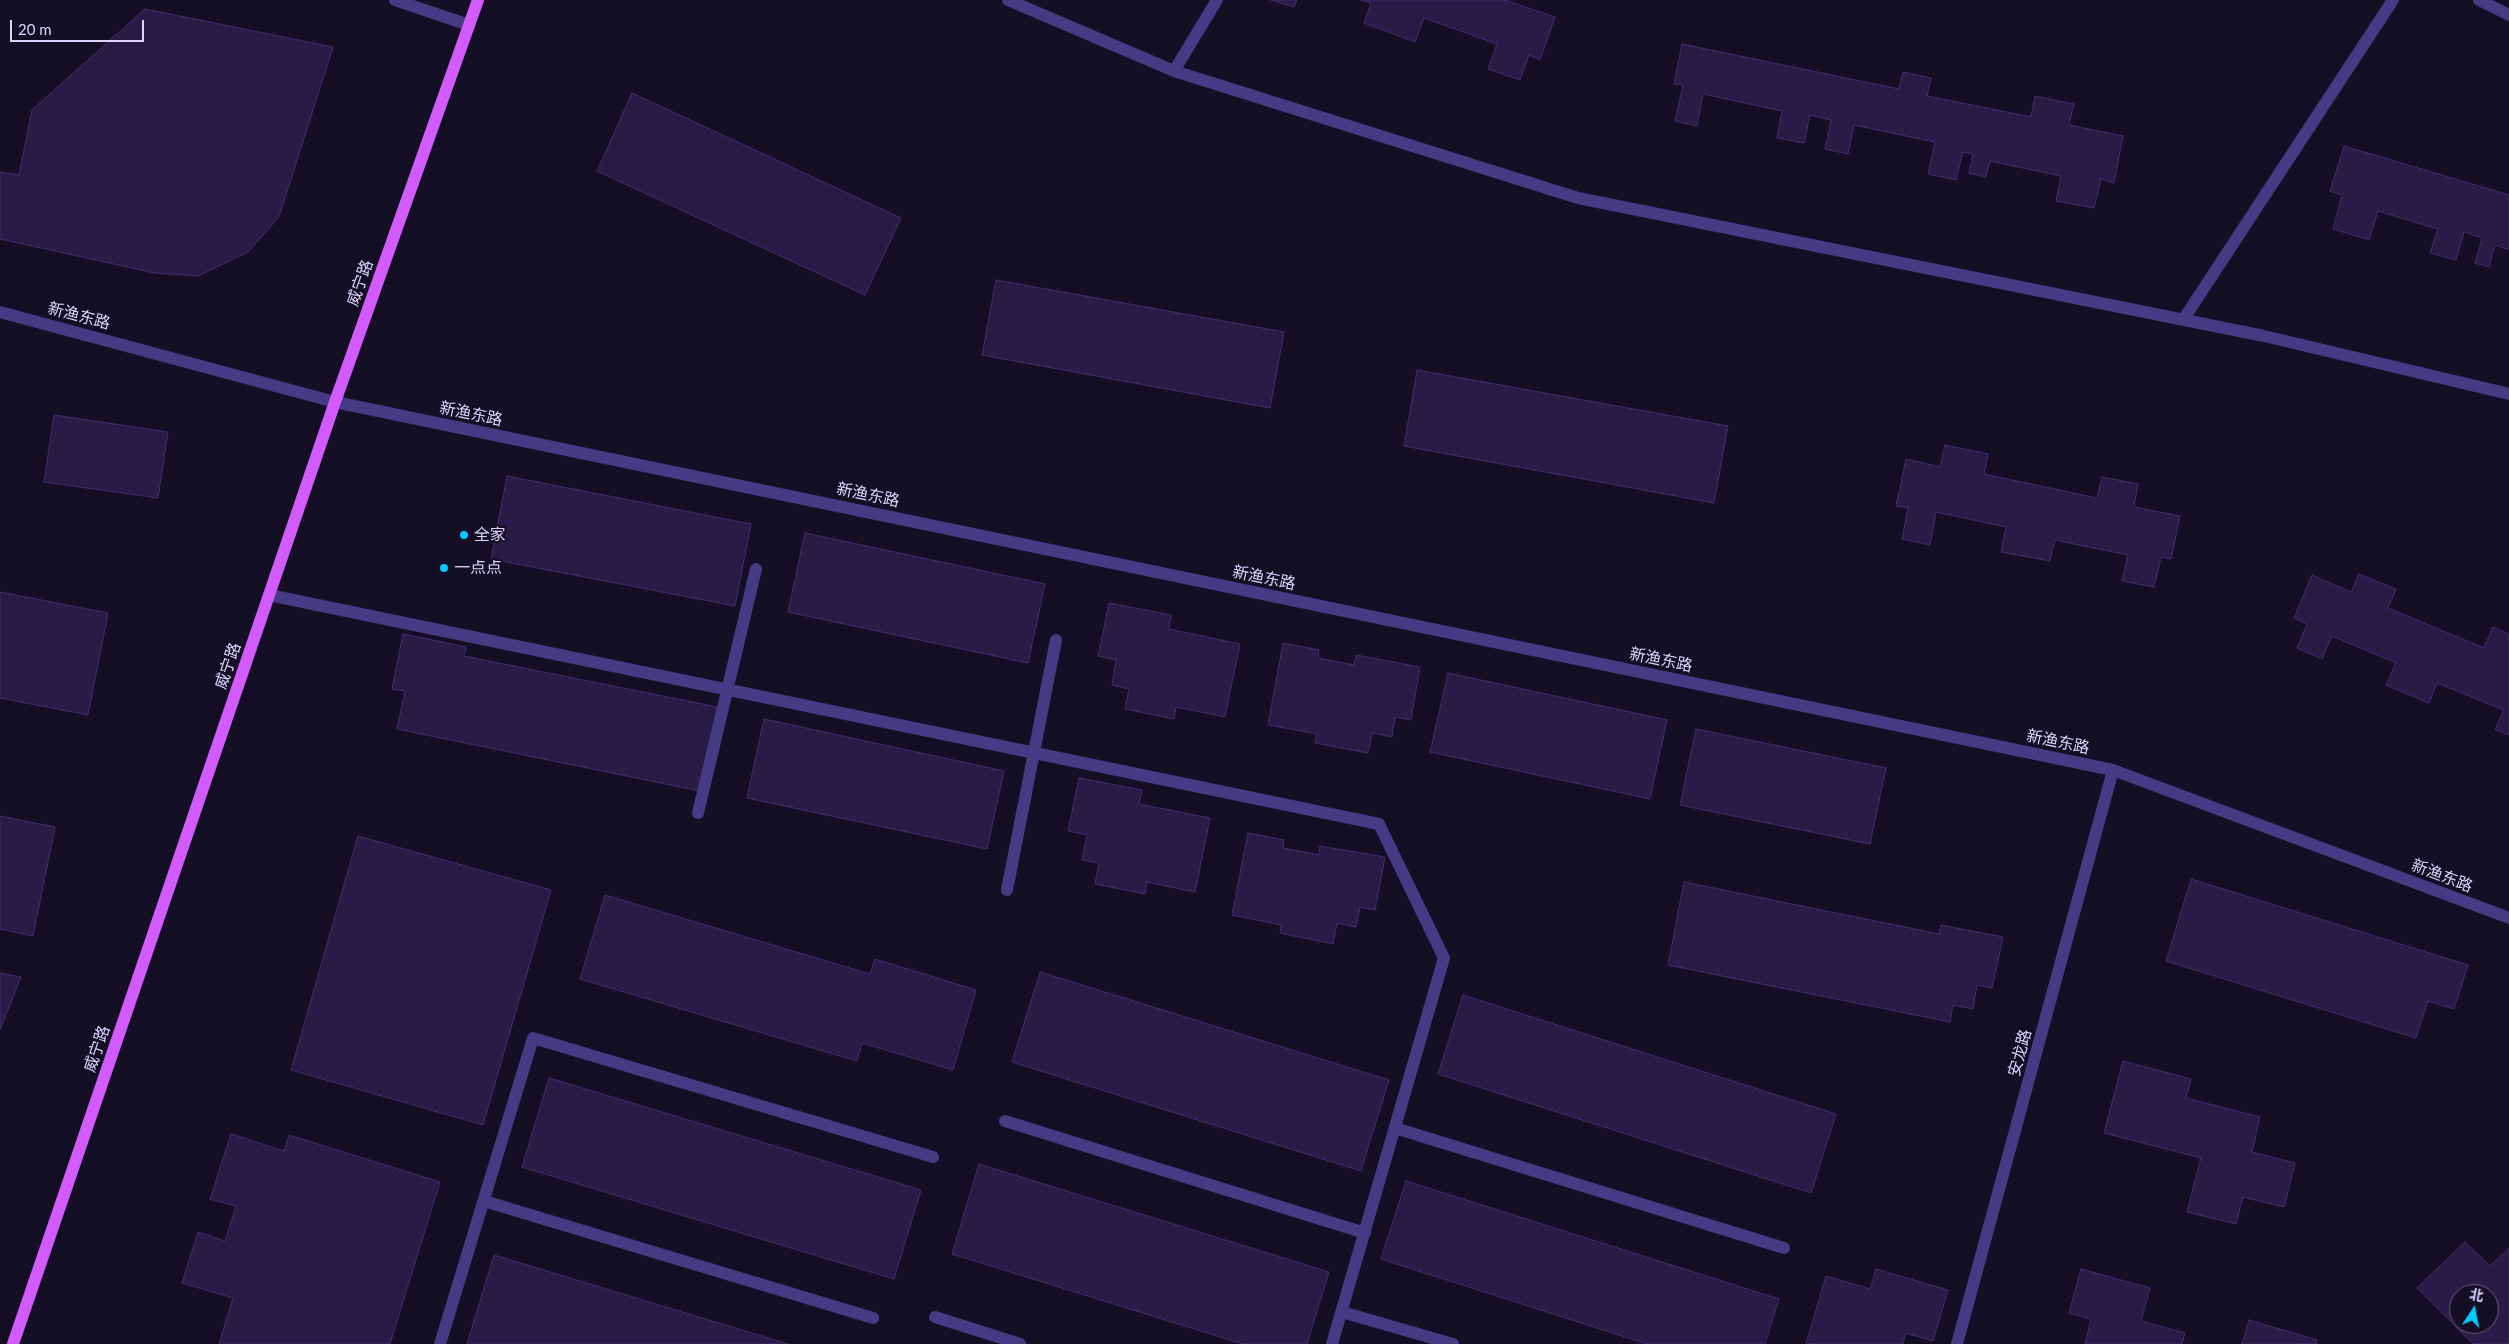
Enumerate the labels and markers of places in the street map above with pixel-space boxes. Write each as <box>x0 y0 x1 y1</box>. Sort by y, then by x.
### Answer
place label: 全家 <box>474 525 506 545</box>
marker: 全家 <box>458 529 470 541</box>
place label: 一点点 <box>454 558 502 578</box>
marker: 一点点 <box>438 562 450 574</box>

